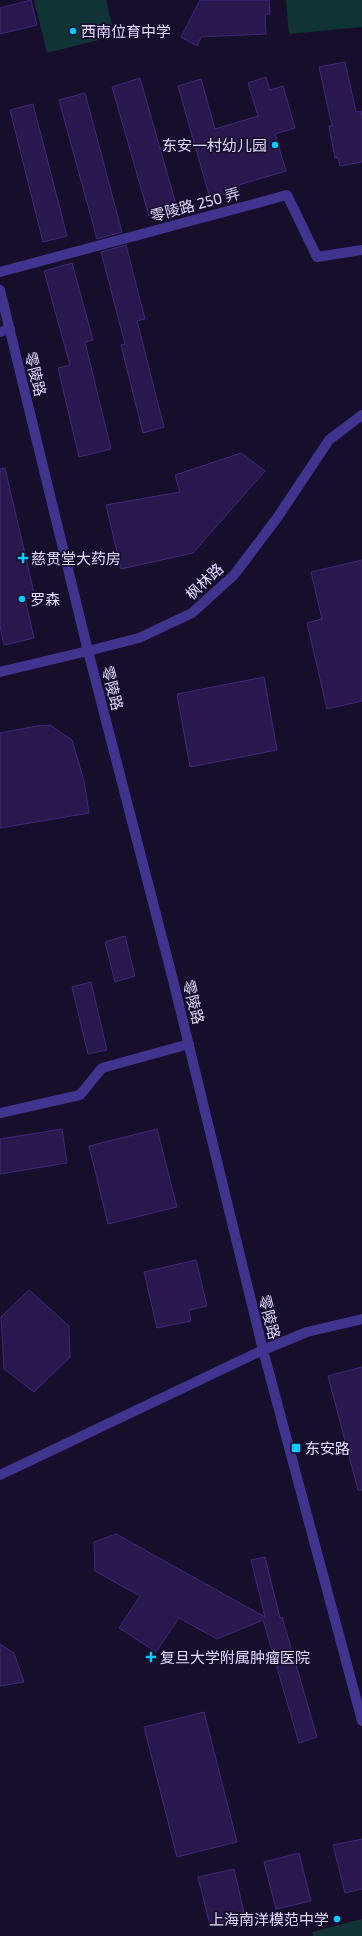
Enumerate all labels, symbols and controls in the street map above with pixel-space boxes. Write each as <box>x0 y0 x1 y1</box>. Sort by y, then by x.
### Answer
place label: 西南位育中学 <box>81 22 171 40</box>
marker: 西南位育中学 <box>68 26 78 36</box>
place label: 东安一村幼儿园 <box>162 136 267 154</box>
marker: 东安一村幼儿园 <box>270 140 280 150</box>
street label: 零陵路 250 弄 <box>148 183 242 225</box>
street label: 零陵路 <box>22 350 50 398</box>
place label: 慈贯堂大药房 <box>31 549 121 567</box>
marker: 慈贯堂大药房 <box>18 553 28 563</box>
street label: 枫林路 <box>181 559 227 603</box>
place label: 罗森 <box>30 590 60 608</box>
marker: 罗森 <box>17 594 27 604</box>
street label: 零陵路 <box>99 664 127 712</box>
street label: 零陵路 <box>180 978 208 1026</box>
street label: 零陵路 <box>256 1293 284 1341</box>
place label: 东安路 <box>305 1439 350 1457</box>
marker: 东安路 <box>290 1442 302 1454</box>
place label: 复旦大学附属肿瘤医院 <box>160 1648 310 1666</box>
marker: 复旦大学附属肿瘤医院 <box>145 1651 157 1663</box>
place label: 上海南洋模范中学 <box>209 1910 329 1928</box>
marker: 上海南洋模范中学 <box>332 1914 342 1924</box>

